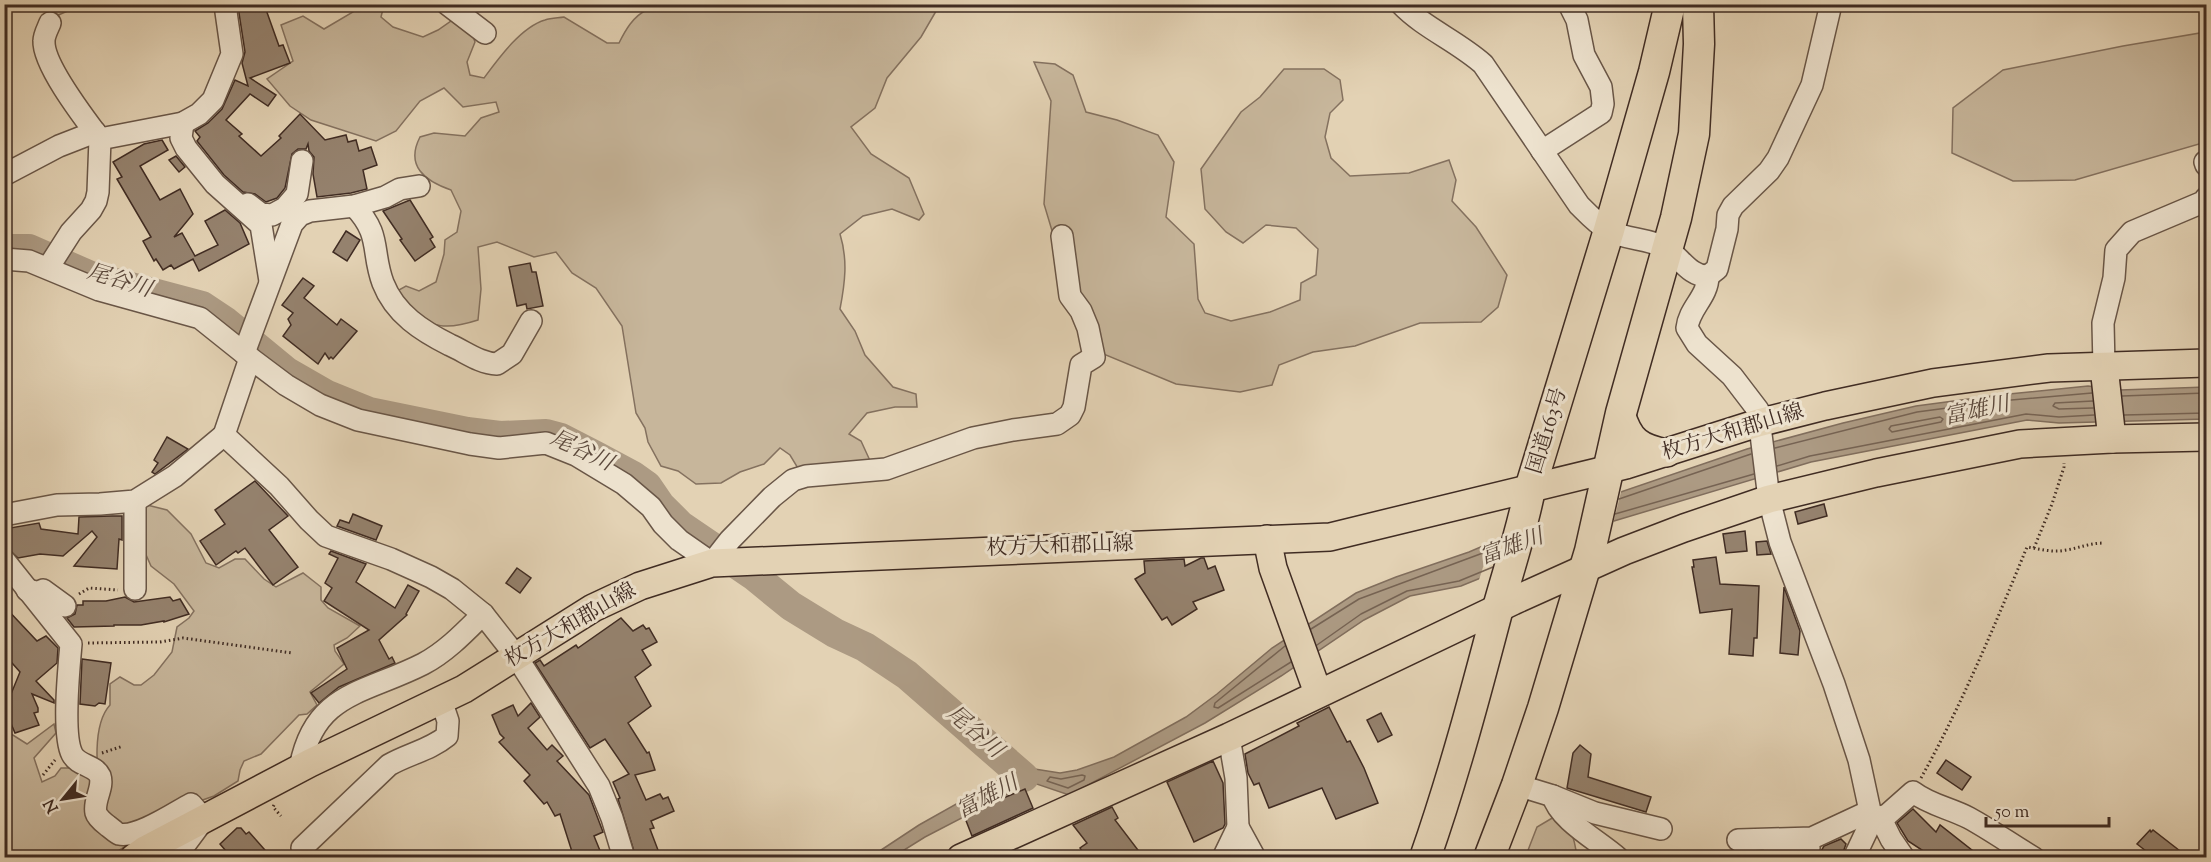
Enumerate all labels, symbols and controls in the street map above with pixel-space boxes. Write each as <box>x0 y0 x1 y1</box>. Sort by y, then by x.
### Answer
water label: 尾谷川 <box>83 257 157 308</box>
street label: 国道163号 <box>1521 384 1575 478</box>
water label: 富雄川 <box>1941 389 2015 435</box>
street label: 枚方大和郡山線 <box>1658 397 1808 469</box>
water label: 尾谷川 <box>544 424 619 481</box>
water label: 富雄川 <box>1476 521 1550 574</box>
street label: 枚方大和郡山線 <box>986 529 1134 565</box>
street label: 枚方大和郡山線 <box>500 576 642 676</box>
water label: 尾谷川 <box>939 699 1011 768</box>
water label: 富雄川 <box>951 767 1026 828</box>
north arrow <box>33 769 93 829</box>
scale bar <box>1986 790 2109 828</box>
text: N <box>39 794 65 817</box>
text: 50 m <box>1994 800 2030 826</box>

